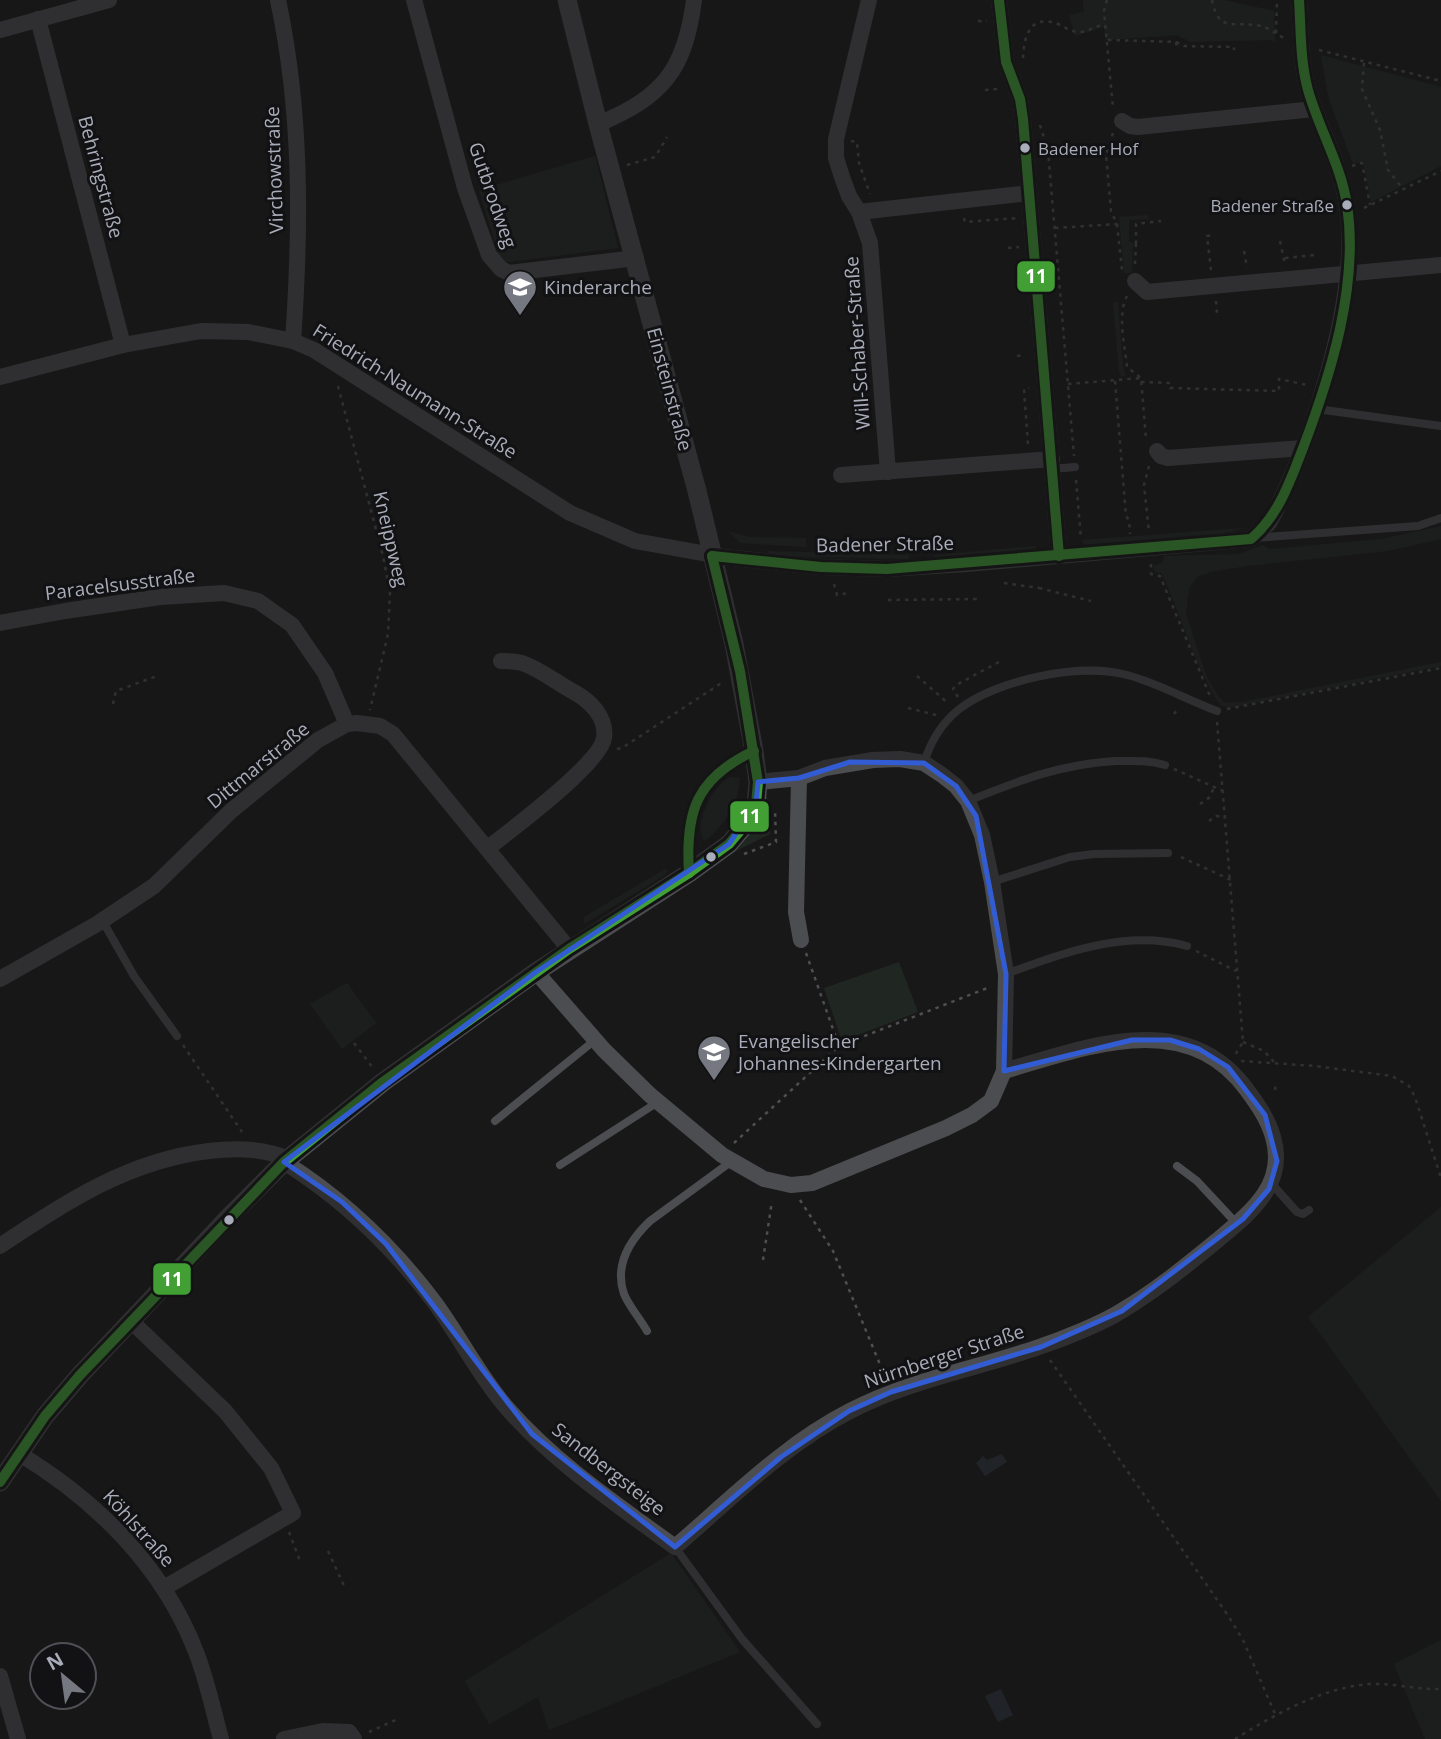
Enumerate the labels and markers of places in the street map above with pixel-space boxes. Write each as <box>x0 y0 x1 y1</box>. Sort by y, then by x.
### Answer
place label: Badener Hof <box>1038 137 1139 160</box>
marker: Badener Hof <box>1018 141 1032 155</box>
place label: Badener Straße <box>1210 194 1334 217</box>
marker: Badener Straße <box>1340 198 1354 212</box>
school or university icon: Kinderarche <box>501 268 539 317</box>
place label: Kinderarche <box>544 274 652 300</box>
unlabelled marker <box>704 850 718 864</box>
place label: Evangelischer Johannes-Kindergarten <box>736 1028 942 1076</box>
school or university icon: Evangelischer Johannes-Kindergarten <box>695 1033 733 1082</box>
unlabelled marker <box>222 1213 236 1227</box>

